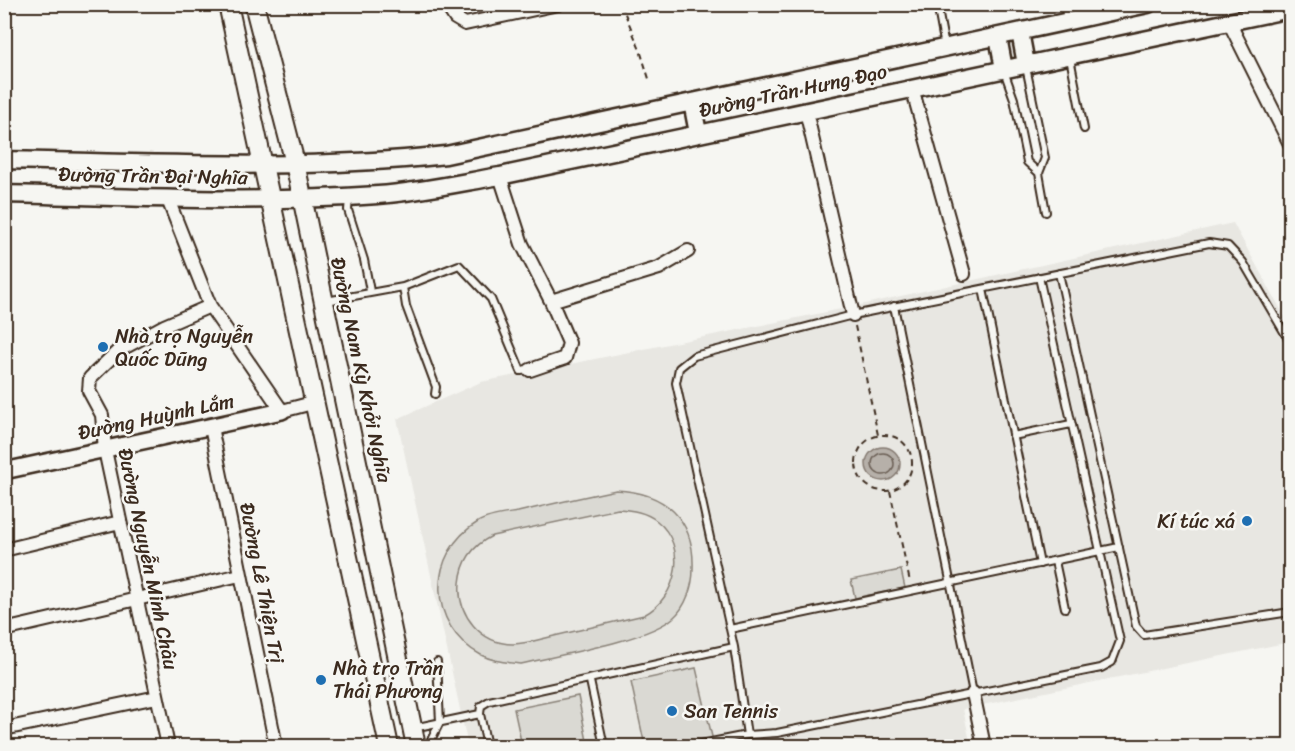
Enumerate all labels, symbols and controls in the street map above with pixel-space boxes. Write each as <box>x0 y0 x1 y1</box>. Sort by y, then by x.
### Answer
street label: Đường Trần Hưng Đạo <box>696 54 890 128</box>
street label: Đường Trần Đại Nghĩa <box>58 157 249 195</box>
street label: Đường Nam Kỳ Khởi Nghĩa <box>320 254 402 487</box>
place label: Nhà trọ Nguyễn Quốc Dũng <box>115 319 253 377</box>
marker: Nhà trọ Nguyễn Quốc Dũng <box>96 340 110 354</box>
street label: Đường Huỳnh Lắm <box>75 383 237 451</box>
street label: Đường Nguyễn Minh Châu <box>107 445 189 673</box>
street label: Đường Lê Thiện Trị <box>229 500 295 668</box>
place label: Kí túc xá <box>1157 504 1235 539</box>
marker: Kí túc xá <box>1240 514 1254 528</box>
place label: Nhà trọ Trần Thái Phương <box>333 651 443 709</box>
marker: Nhà trọ Trần Thái Phương <box>314 673 328 687</box>
place label: San Tennis <box>684 694 779 729</box>
marker: San Tennis <box>665 704 679 718</box>

